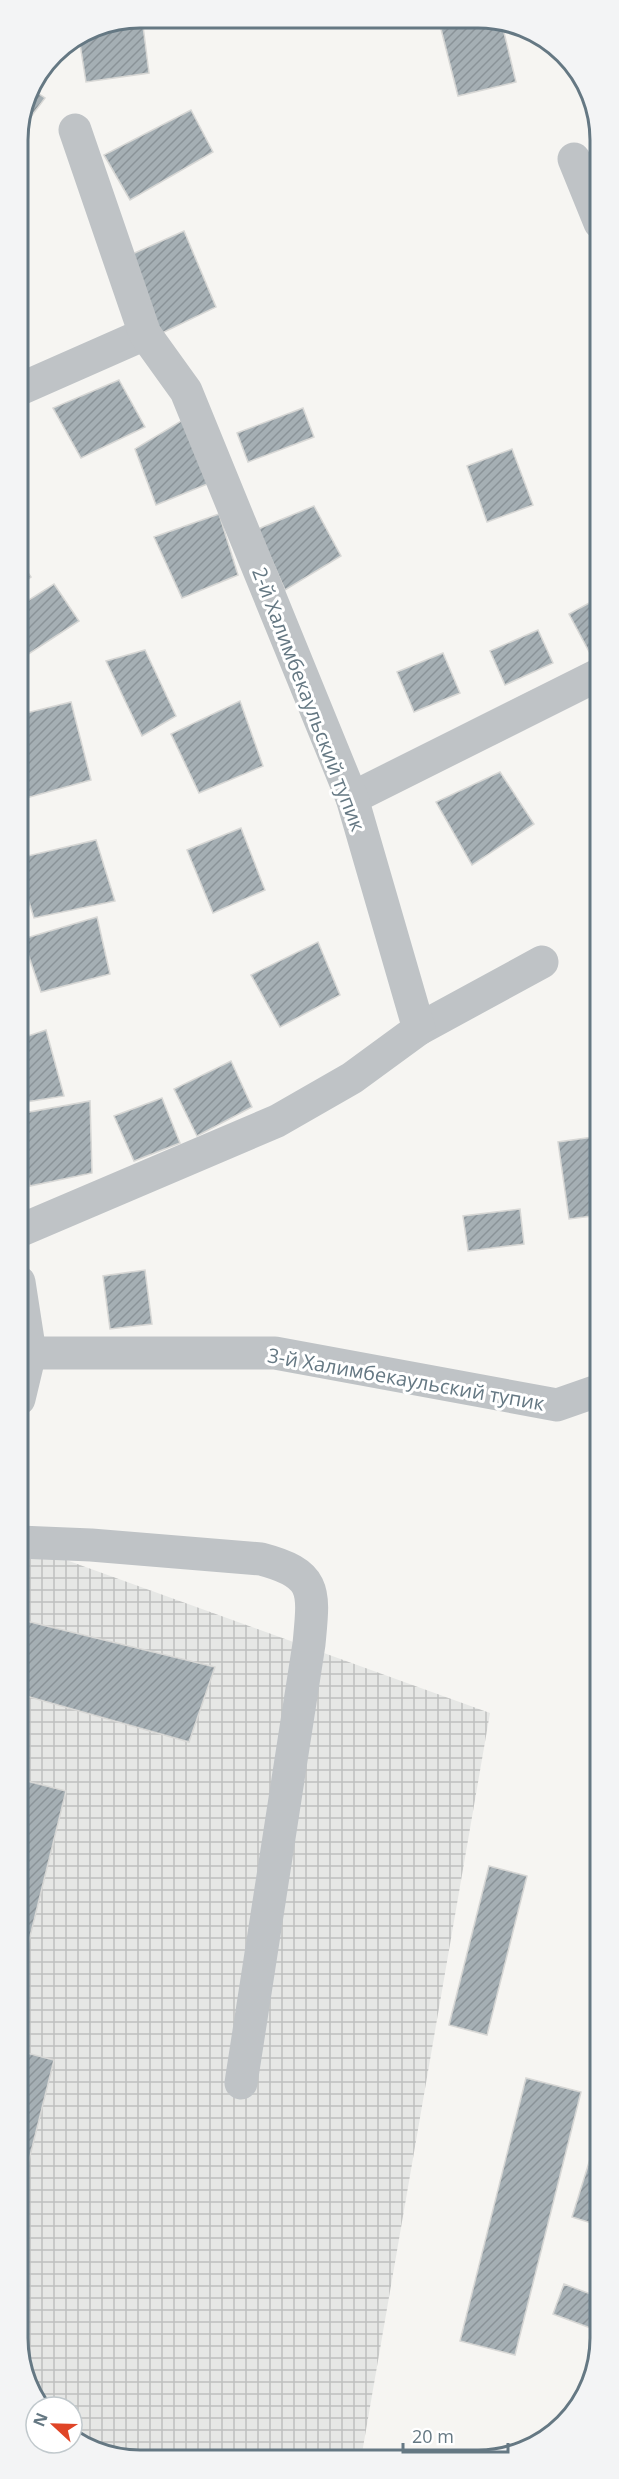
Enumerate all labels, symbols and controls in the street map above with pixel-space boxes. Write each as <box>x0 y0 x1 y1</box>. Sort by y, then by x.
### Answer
street label: 2-й Халимбекаульский тупик <box>246 563 372 835</box>
street label: 3-й Халимбекаульский тупик <box>266 1341 547 1417</box>
north arrow <box>24 2395 84 2455</box>
text: N <box>27 2409 53 2430</box>
scale bar <box>403 2416 508 2454</box>
text: 20 m <box>412 2424 454 2448</box>

